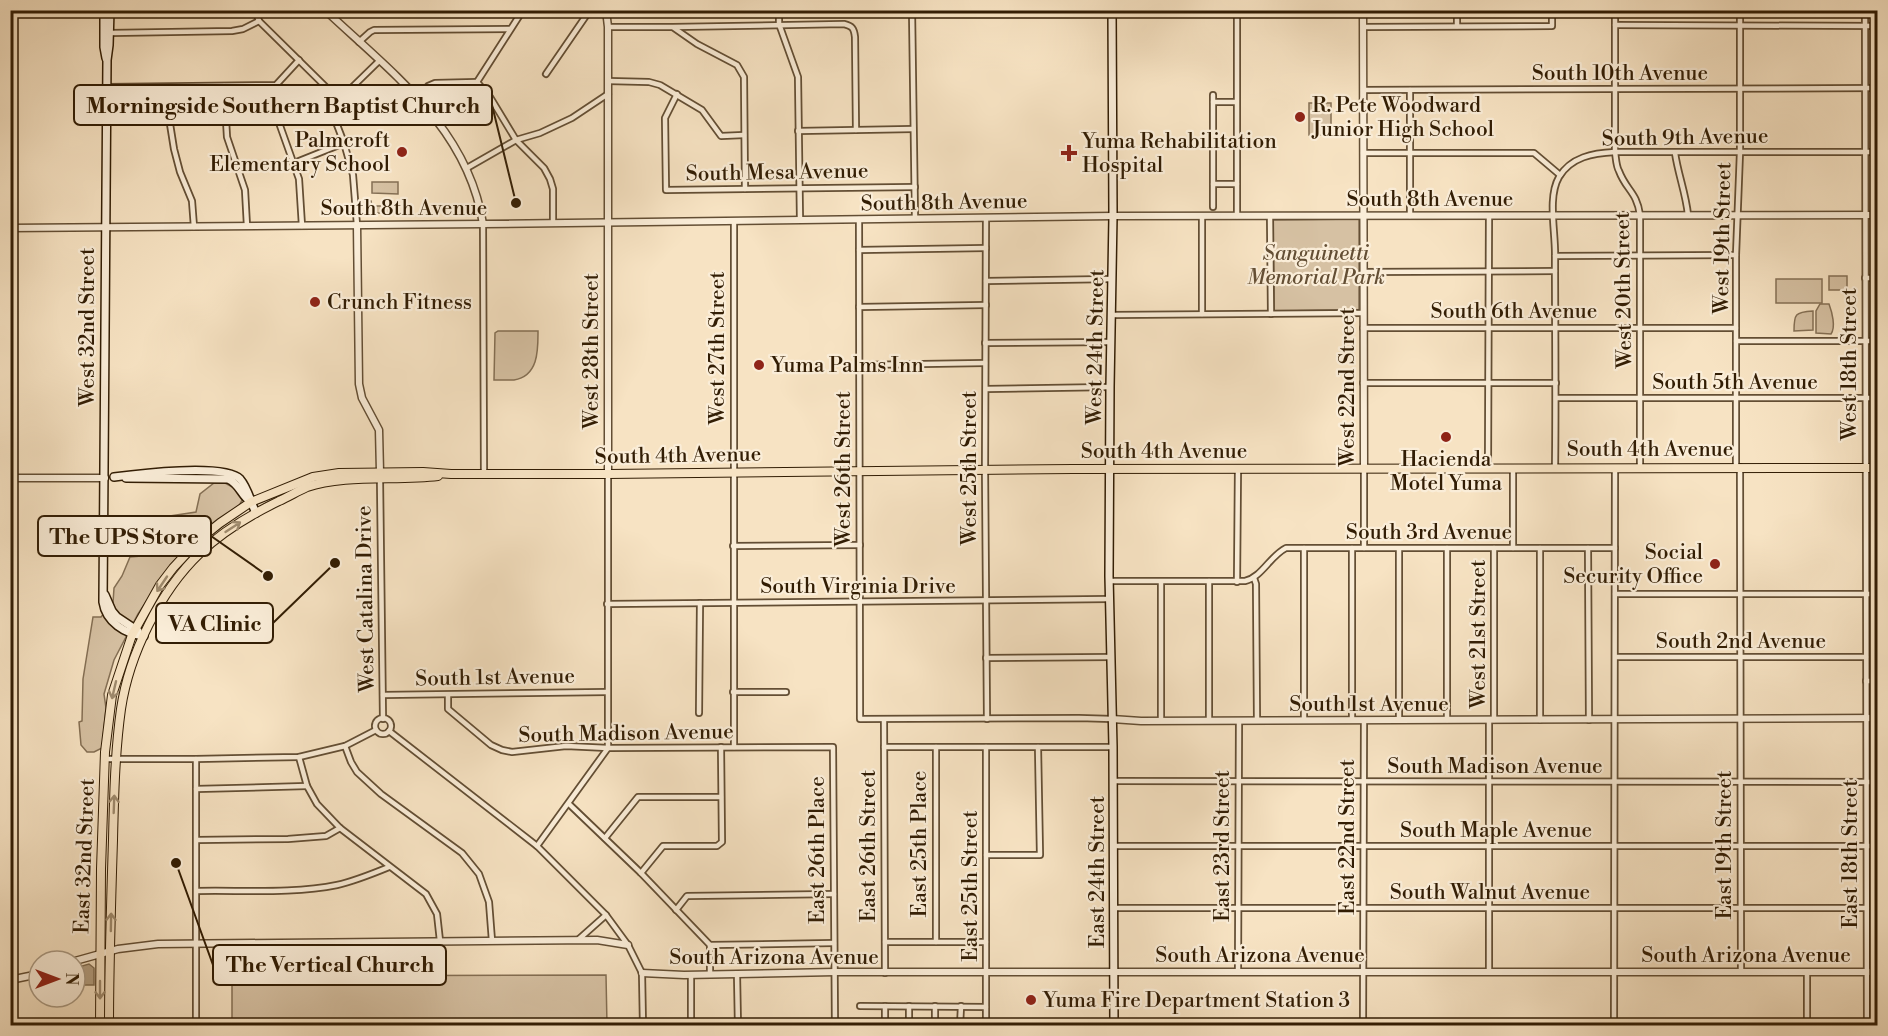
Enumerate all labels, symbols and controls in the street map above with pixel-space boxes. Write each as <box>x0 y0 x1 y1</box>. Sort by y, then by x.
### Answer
street label: South 10th Avenue <box>1532 61 1708 87</box>
callout: Morningside Southern Baptist Church <box>74 85 492 125</box>
text: Morningside Southern Baptist Church <box>86 93 480 120</box>
place label: R. Pete Woodward Junior High School <box>1311 93 1494 143</box>
marker: R. Pete Woodward Junior High School <box>1293 110 1307 124</box>
street label: South 9th Avenue <box>1601 124 1769 152</box>
place label: Palmcroft Elementary School <box>210 128 391 178</box>
place label: Yuma Rehabilitation Hospital <box>1081 129 1277 179</box>
marker: Yuma Rehabilitation Hospital <box>1060 144 1078 162</box>
marker: Palmcroft Elementary School <box>395 145 409 159</box>
street label: South Mesa Avenue <box>685 158 869 188</box>
street label: West 19th Street <box>1709 161 1737 315</box>
street label: South 8th Avenue <box>1347 187 1513 213</box>
street label: South 8th Avenue <box>860 189 1028 217</box>
street label: South 8th Avenue <box>321 196 487 222</box>
street label: West 20th Street <box>1610 211 1638 370</box>
park label: Sanguinetti Memorial Park <box>1247 241 1385 291</box>
street label: West 32nd Street <box>75 247 101 407</box>
street label: West 24th Street <box>1082 268 1110 426</box>
street label: West 27th Street <box>705 271 731 426</box>
street label: West 28th Street <box>579 273 605 430</box>
street label: West 18th Street <box>1837 287 1863 441</box>
place label: Crunch Fitness <box>327 290 472 316</box>
marker: Crunch Fitness <box>308 295 322 309</box>
street label: South 6th Avenue <box>1431 299 1597 325</box>
street label: West 22nd Street <box>1335 307 1361 468</box>
place label: Yuma Palms Inn <box>770 353 924 379</box>
marker: Yuma Palms Inn <box>752 358 766 372</box>
street label: South 5th Avenue <box>1652 370 1818 396</box>
street label: West 25th Street <box>957 390 983 546</box>
street label: West 26th Street <box>831 391 857 548</box>
marker: Hacienda Motel Yuma <box>1439 430 1453 444</box>
street label: South 4th Avenue <box>1567 437 1733 463</box>
street label: South 4th Avenue <box>1081 439 1247 465</box>
street label: South 4th Avenue <box>595 442 762 470</box>
place label: Hacienda Motel Yuma <box>1390 447 1502 497</box>
street label: West Catalina Drive <box>351 505 381 694</box>
callout: The UPS Store <box>38 516 211 556</box>
street label: South 3rd Avenue <box>1346 520 1512 546</box>
one-way arrow <box>224 521 241 533</box>
text: The UPS Store <box>49 524 199 551</box>
place label: Social Security Office <box>1563 540 1703 590</box>
marker: Social Security Office <box>1708 557 1722 571</box>
street label: West 21st Street <box>1466 559 1492 709</box>
street label: South Virginia Drive <box>760 574 956 600</box>
one-way arrow <box>155 575 168 592</box>
callout: VA Clinic <box>156 603 273 643</box>
text: VA Clinic <box>167 611 262 638</box>
street label: South 2nd Avenue <box>1656 629 1826 655</box>
street label: South 1st Avenue <box>415 664 575 692</box>
one-way arrow <box>107 681 119 700</box>
street label: South 1st Avenue <box>1289 692 1449 718</box>
street label: South Madison Avenue <box>518 719 734 749</box>
street label: South Madison Avenue <box>1387 754 1603 780</box>
street label: East 22nd Street <box>1335 758 1361 915</box>
street label: East 26th Street <box>856 769 882 922</box>
street label: East 23rd Street <box>1210 769 1236 922</box>
street label: East 19th Street <box>1712 770 1738 919</box>
street label: East 25th Place <box>907 771 933 917</box>
street label: East 26th Place <box>805 776 831 924</box>
street label: East 32nd Street <box>69 777 101 934</box>
street label: East 18th Street <box>1838 779 1864 929</box>
one-way arrow <box>108 795 120 815</box>
street label: East 24th Street <box>1085 795 1111 948</box>
street label: East 25th Street <box>958 810 984 962</box>
street label: South Maple Avenue <box>1400 818 1592 844</box>
street label: South Walnut Avenue <box>1390 880 1590 906</box>
one-way arrow <box>105 912 117 932</box>
street label: South Arizona Avenue <box>1155 943 1365 969</box>
street label: South Arizona Avenue <box>1641 943 1851 969</box>
callout: The Vertical Church <box>213 945 446 985</box>
street label: South Arizona Avenue <box>669 945 879 971</box>
north arrow <box>27 949 87 1009</box>
text: The Vertical Church <box>226 952 435 979</box>
text: N <box>61 973 81 986</box>
one-way arrow <box>94 979 106 999</box>
place label: Yuma Fire Department Station 3 <box>1042 988 1350 1014</box>
marker: Yuma Fire Department Station 3 <box>1024 993 1038 1007</box>

